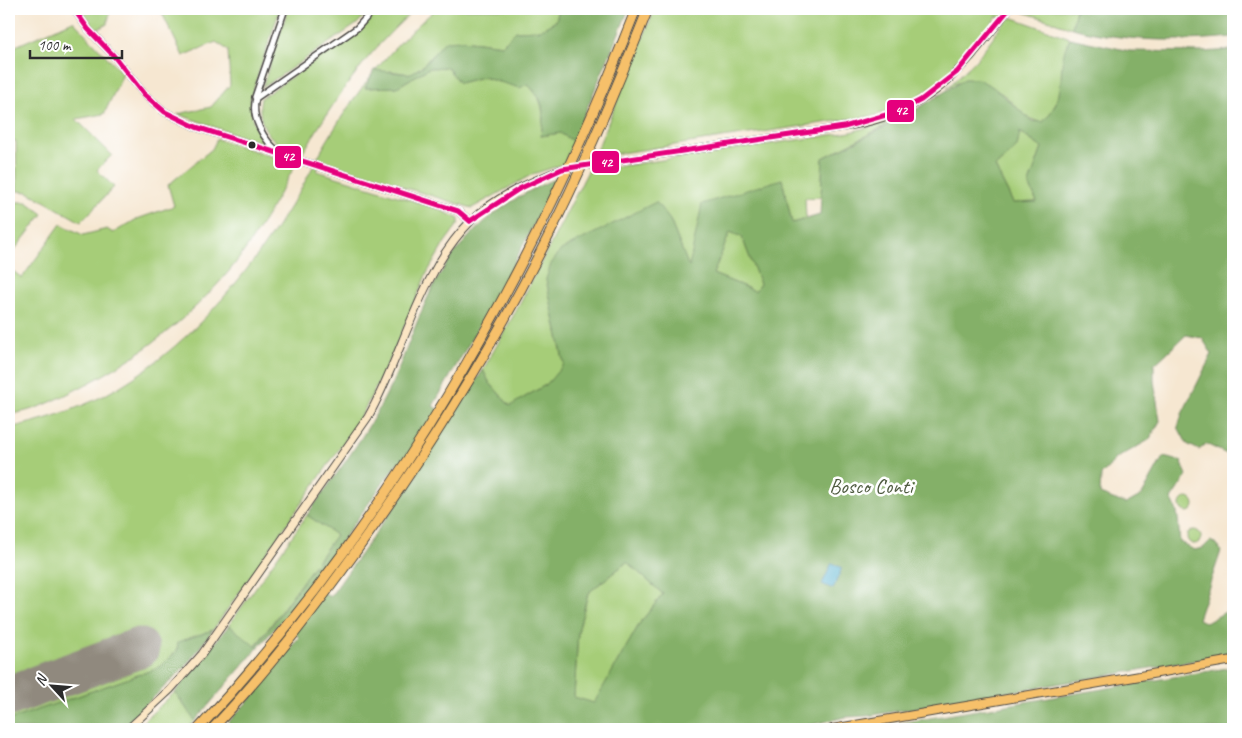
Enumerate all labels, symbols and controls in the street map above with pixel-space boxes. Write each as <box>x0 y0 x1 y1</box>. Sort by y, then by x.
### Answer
scale bar <box>30 28 122 60</box>
text: 100 m <box>38 36 72 55</box>
line badge: 42 <box>886 99 915 123</box>
text: 42 <box>895 102 909 119</box>
unlabelled marker <box>247 140 257 150</box>
line badge: 42 <box>274 145 302 169</box>
text: 42 <box>282 148 296 165</box>
line badge: 42 <box>591 150 620 174</box>
text: 42 <box>600 154 614 171</box>
park label: Bosco Conti <box>829 473 916 499</box>
north arrow <box>28 660 78 710</box>
text: N <box>31 671 51 688</box>

